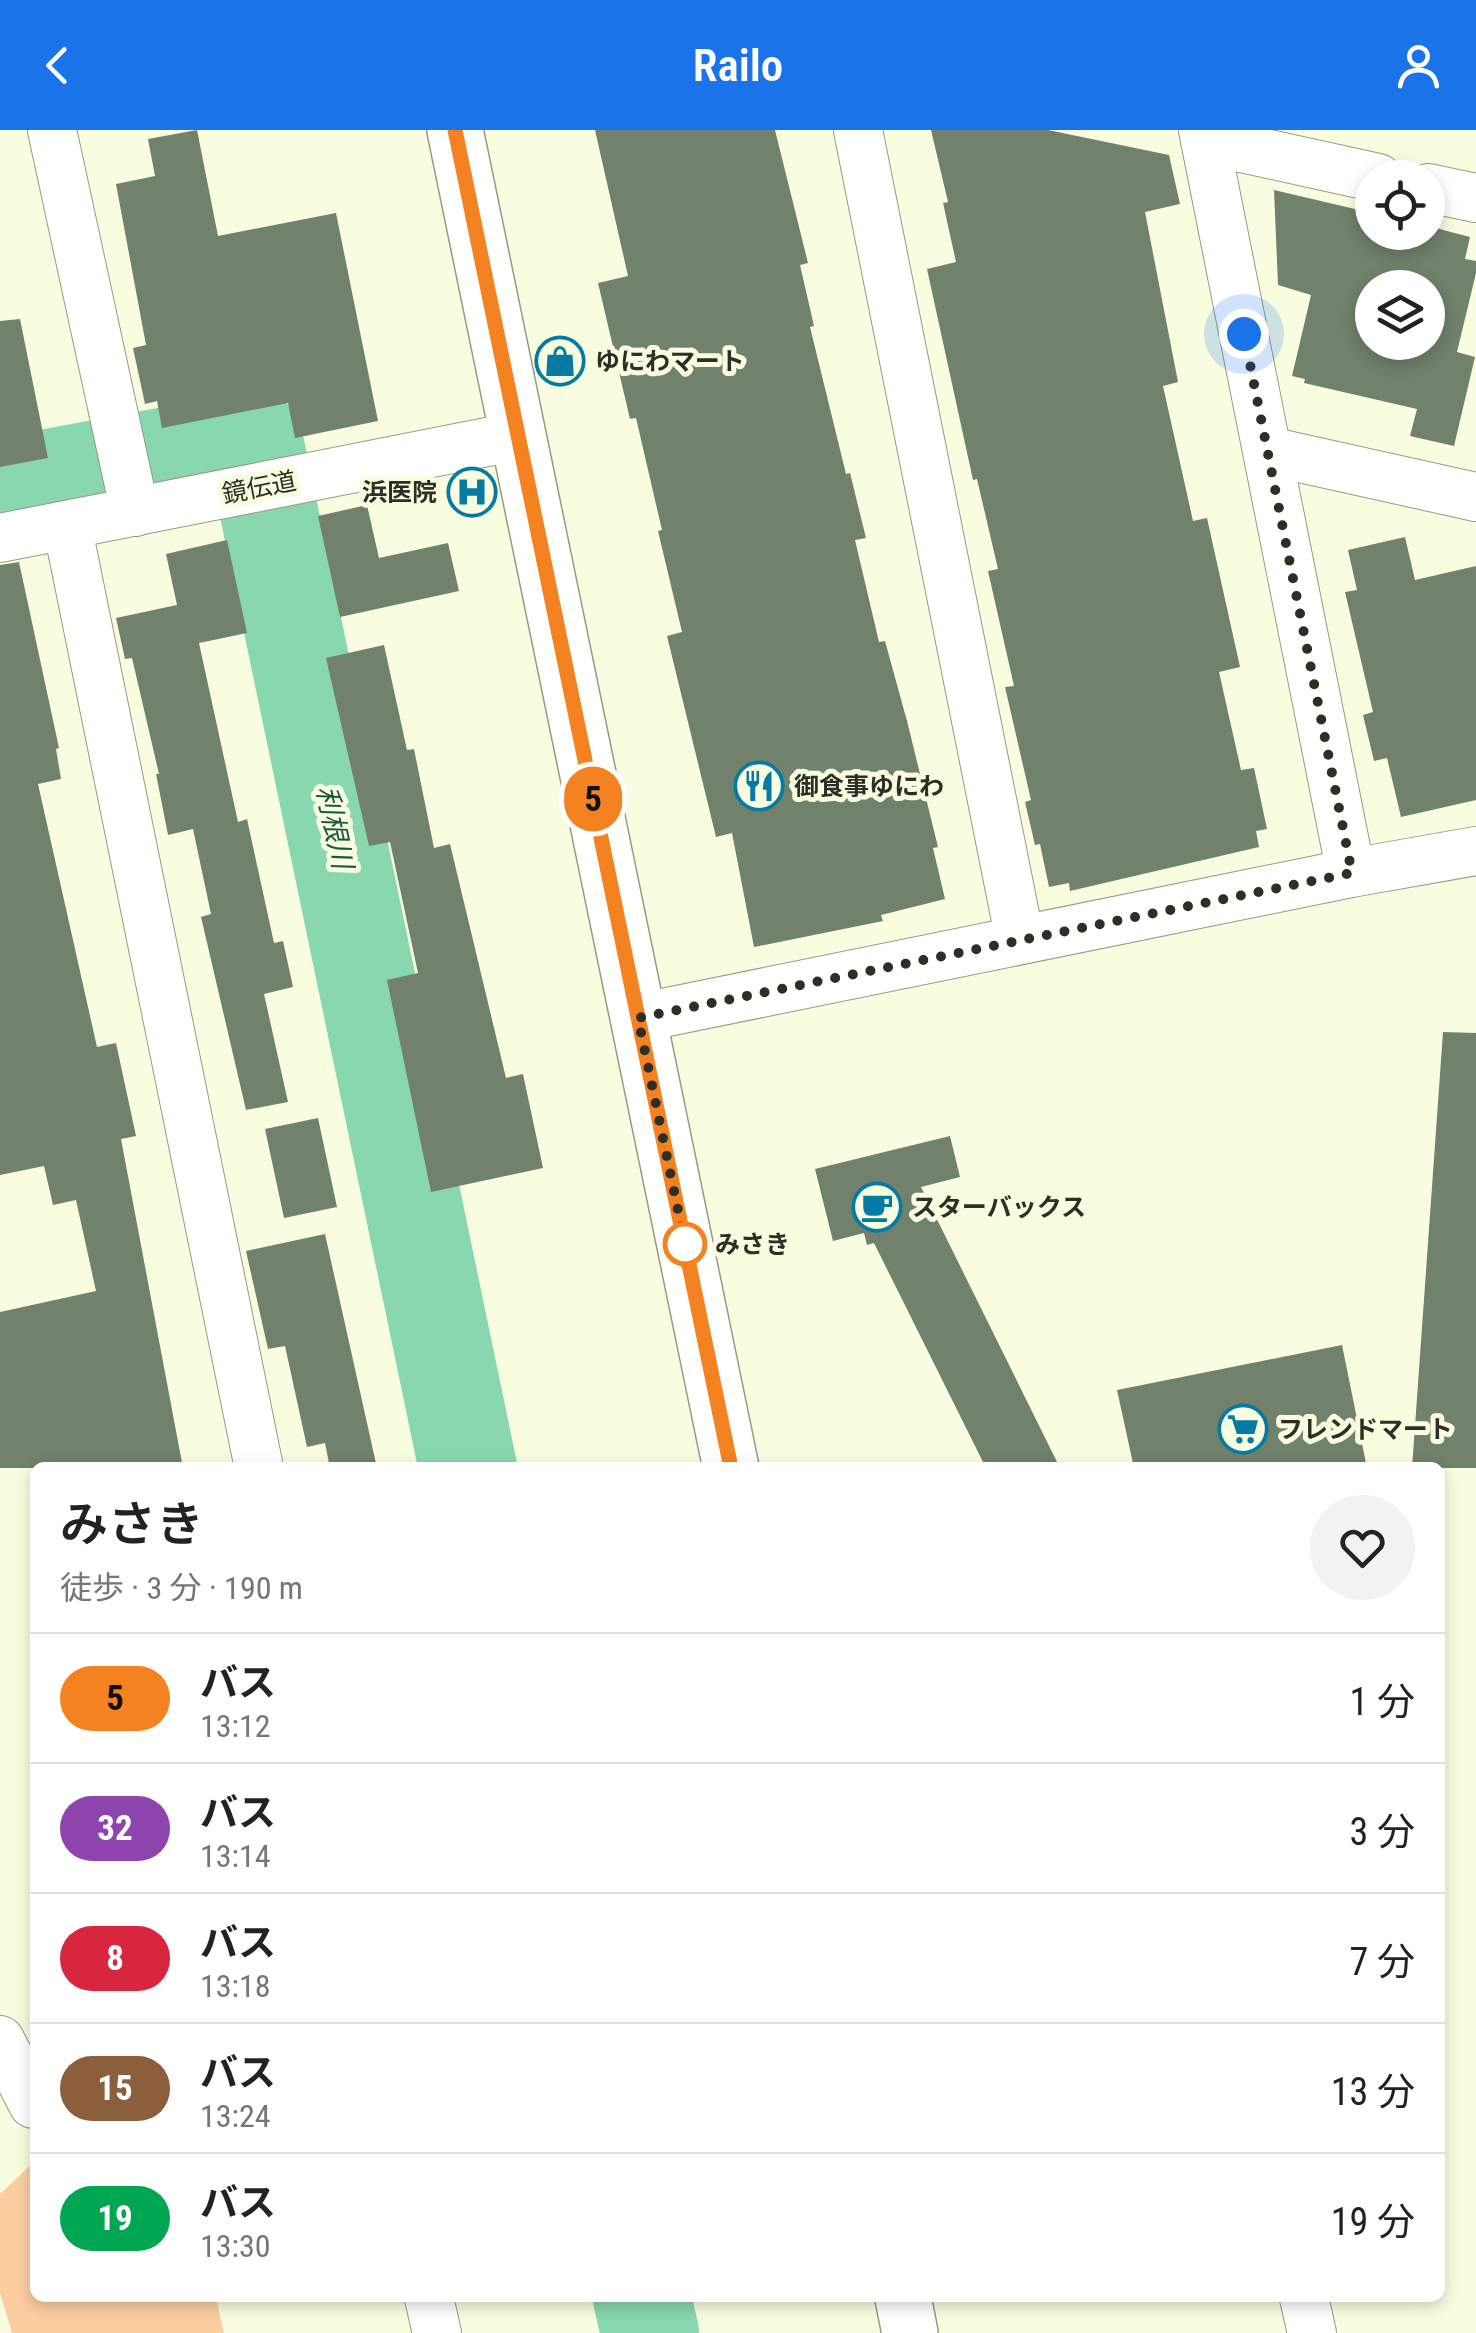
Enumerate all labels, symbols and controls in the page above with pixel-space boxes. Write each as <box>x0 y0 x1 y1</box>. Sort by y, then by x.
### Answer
icon: back <box>30 38 85 93</box>
icon: person <box>1391 38 1446 93</box>
text: Railo <box>693 39 783 92</box>
map controls <box>1355 160 1445 360</box>
button: locate <box>1355 160 1445 250</box>
button: layers <box>1355 270 1445 360</box>
your location <box>1219 309 1269 359</box>
shop icon: ゆにわマート <box>534 335 586 387</box>
place label: ゆにわマート <box>595 347 745 376</box>
street label: 鏡伝道 <box>220 466 299 509</box>
hospital icon: 浜医院 <box>446 466 498 518</box>
place label: 浜医院 <box>362 478 437 507</box>
restaurant icon: 御食事ゆにわ <box>733 760 785 812</box>
line badge: 5 <box>560 766 626 832</box>
place label: 御食事ゆにわ <box>794 772 944 801</box>
text: 5 <box>584 779 602 820</box>
water label: 利根川 <box>310 783 360 875</box>
cafe icon: スターバックス <box>851 1181 903 1233</box>
place label: スターバックス <box>912 1193 1086 1222</box>
marker: みさき <box>664 1223 706 1265</box>
place label: みさき <box>715 1230 790 1259</box>
supermarket icon: フレンドマート <box>1217 1403 1269 1455</box>
place label: フレンドマート <box>1278 1415 1453 1444</box>
button: heart <box>1310 1495 1415 1600</box>
text: みさき <box>60 1496 204 1553</box>
text: 徒歩 · 3 分 · 190 m <box>60 1569 303 1607</box>
text: バス <box>200 1661 276 1705</box>
text: 5 <box>106 1678 124 1719</box>
text: 1 分 <box>1350 1680 1415 1724</box>
text: 13:12 <box>200 1707 271 1745</box>
text: バス <box>200 1791 276 1835</box>
text: 32 <box>97 1808 133 1849</box>
text: 3 分 <box>1350 1810 1415 1854</box>
text: 13:14 <box>200 1837 271 1875</box>
text: バス <box>200 1921 276 1965</box>
text: 8 <box>106 1938 124 1979</box>
text: 7 分 <box>1350 1940 1415 1984</box>
text: 13:18 <box>200 1967 271 2005</box>
text: バス <box>200 2051 276 2095</box>
text: 15 <box>97 2068 133 2109</box>
text: 13 分 <box>1331 2070 1415 2114</box>
text: 13:24 <box>200 2097 271 2135</box>
text: バス <box>200 2181 276 2225</box>
text: 19 <box>97 2198 133 2239</box>
text: 19 分 <box>1331 2200 1415 2244</box>
text: 13:30 <box>200 2227 271 2265</box>

